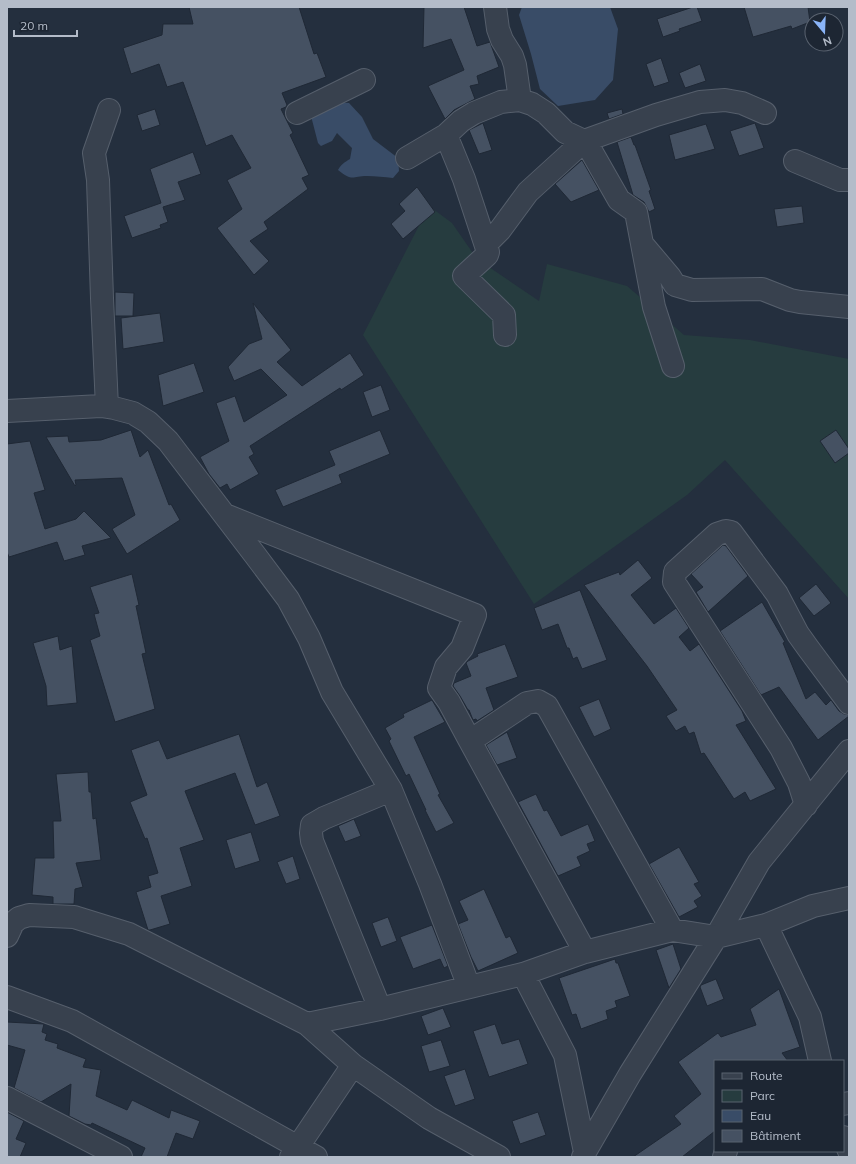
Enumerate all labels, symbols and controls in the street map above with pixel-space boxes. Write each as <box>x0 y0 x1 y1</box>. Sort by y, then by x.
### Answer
scale bar <box>14 12 77 38</box>
north arrow <box>804 12 844 52</box>
text: 20 m <box>20 18 48 33</box>
text: N <box>821 33 833 49</box>
legend <box>714 1060 844 1152</box>
text: Route <box>750 1068 783 1083</box>
text: Parc <box>750 1088 775 1103</box>
text: Eau <box>750 1108 771 1123</box>
text: Bâtiment <box>750 1128 801 1143</box>

